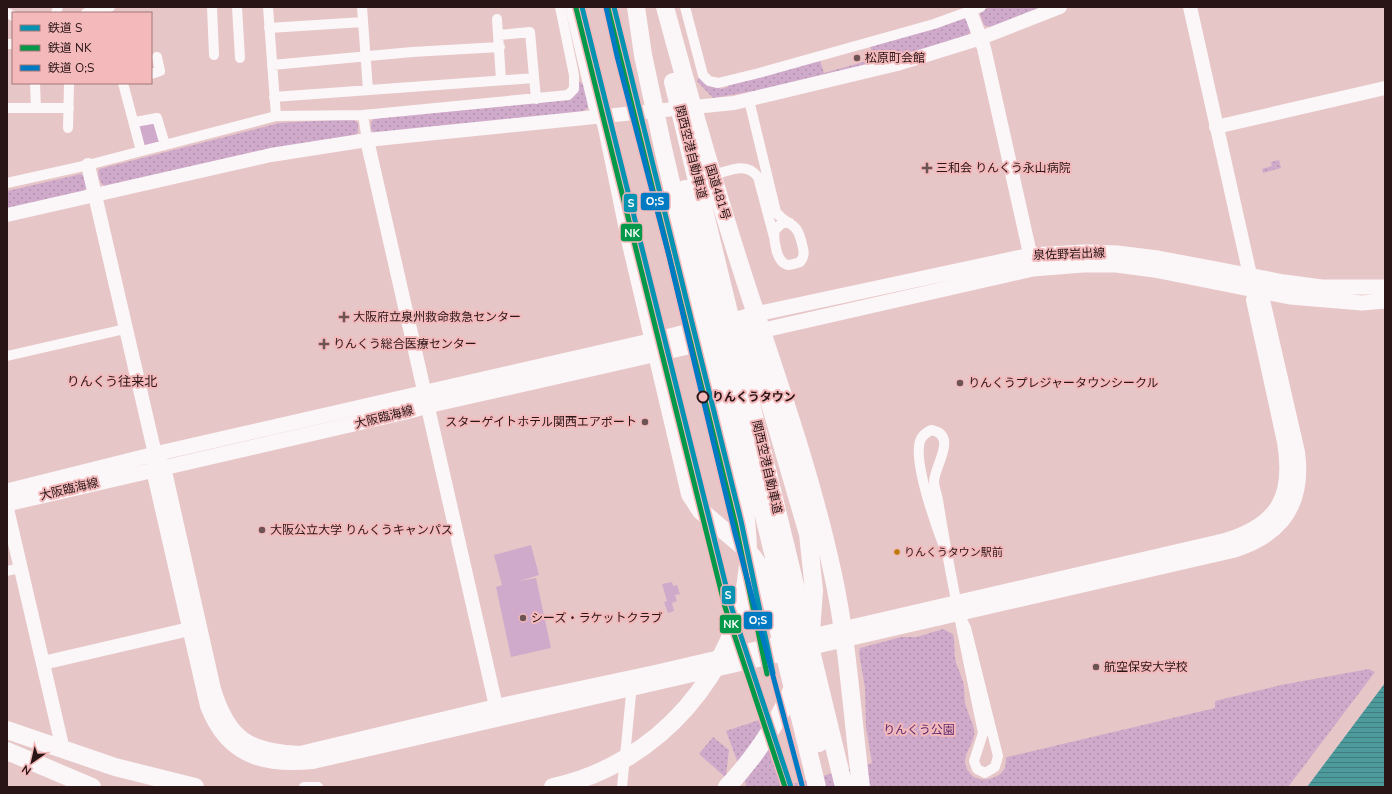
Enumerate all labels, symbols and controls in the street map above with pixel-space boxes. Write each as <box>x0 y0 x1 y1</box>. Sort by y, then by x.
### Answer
legend <box>12 12 152 84</box>
text: 鉄道 S <box>48 20 82 36</box>
text: 鉄道 NK <box>48 40 92 56</box>
place label: 松原町会館 <box>865 50 925 66</box>
marker: 松原町会館 <box>852 53 862 63</box>
text: 鉄道 O;S <box>48 60 94 76</box>
street label: 関西空港自動車道 <box>672 103 710 201</box>
place label: 三和会 りんくう永山病院 <box>936 160 1071 176</box>
street label: 国道481号 <box>702 162 734 222</box>
marker: 三和会 りんくう永山病院 <box>921 162 933 174</box>
line badge: O;S <box>640 192 670 211</box>
line badge: S <box>623 193 638 213</box>
text: O;S <box>646 194 664 209</box>
text: S <box>628 196 635 211</box>
line badge: NK <box>620 223 643 242</box>
text: NK <box>624 226 640 241</box>
street label: 泉佐野岩出線 <box>1033 245 1105 263</box>
place label: 大阪府立泉州救命救急センター <box>353 309 521 325</box>
marker: 大阪府立泉州救命救急センター <box>338 311 350 323</box>
place label: りんくう総合医療センター <box>333 336 477 352</box>
marker: りんくう総合医療センター <box>318 338 330 350</box>
district label: りんくう往来北 <box>67 373 157 391</box>
place label: りんくうプレジャータウンシークル <box>968 375 1159 391</box>
marker: りんくうプレジャータウンシークル <box>955 378 965 388</box>
place label: りんくうタウン <box>712 389 796 405</box>
marker: りんくうタウン <box>696 390 710 404</box>
street label: 大阪臨海線 <box>353 402 415 432</box>
place label: スターゲイトホテル関西エアポート <box>445 414 637 430</box>
marker: スターゲイトホテル関西エアポート <box>640 417 650 427</box>
street label: 関西空港自動車道 <box>748 418 786 516</box>
street label: 大阪臨海線 <box>38 474 100 504</box>
place label: 大阪公立大学 りんくうキャンパス <box>270 522 453 538</box>
marker: 大阪公立大学 りんくうキャンパス <box>257 525 267 535</box>
place label: りんくうタウン駅前 <box>904 545 1003 560</box>
marker: りんくうタウン駅前 <box>892 547 902 557</box>
line badge: S <box>721 585 736 605</box>
text: S <box>725 588 732 603</box>
place label: シーズ・ラケットクラブ <box>531 610 662 626</box>
line badge: O;S <box>743 611 773 630</box>
marker: シーズ・ラケットクラブ <box>518 613 528 623</box>
text: O;S <box>749 613 767 628</box>
line badge: NK <box>719 614 742 634</box>
text: NK <box>723 617 739 632</box>
place label: 航空保安大学校 <box>1104 659 1188 675</box>
marker: 航空保安大学校 <box>1091 662 1101 672</box>
park label: りんくう公園 <box>883 722 955 738</box>
north arrow <box>12 742 52 782</box>
text: N <box>19 761 34 778</box>

